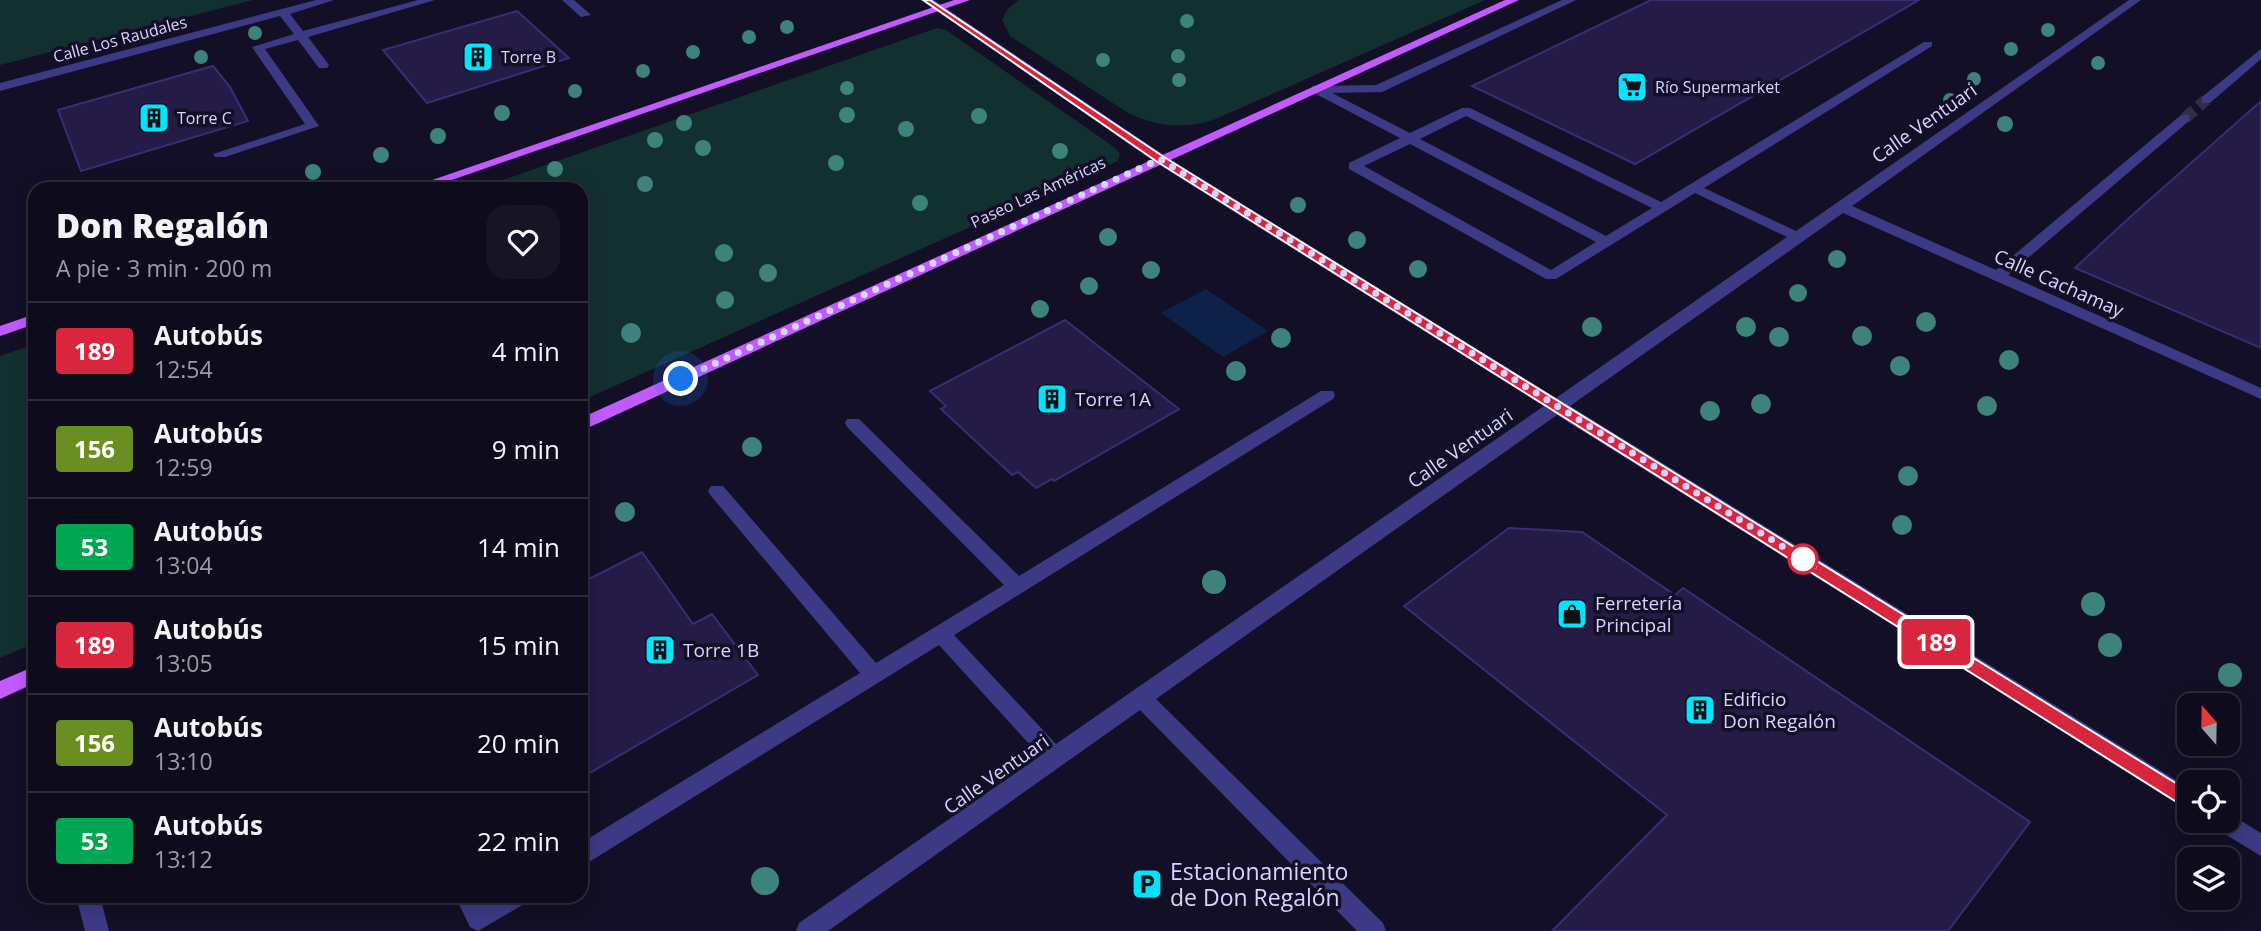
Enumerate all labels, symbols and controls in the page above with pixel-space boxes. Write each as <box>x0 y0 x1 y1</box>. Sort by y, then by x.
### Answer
street label: Calle Los Raudales <box>51 11 189 67</box>
building icon: Torre B <box>461 40 495 74</box>
place label: Torre B <box>501 46 556 68</box>
supermarket icon: Río Supermarket <box>1615 70 1649 104</box>
place label: Río Supermarket <box>1655 76 1780 98</box>
street label: Calle Ventuari <box>1866 77 1982 169</box>
building icon: Torre C <box>137 101 171 135</box>
place label: Torre C <box>177 107 232 129</box>
street label: Paseo Las Américas <box>967 151 1109 233</box>
text: Don Regalón <box>56 203 269 248</box>
button: heart <box>486 205 560 279</box>
street label: Calle Cachamay <box>1990 243 2128 323</box>
text: A pie · 3 min · 200 m <box>56 252 272 284</box>
text: Autobús <box>154 317 263 353</box>
text: 4 min <box>492 333 560 369</box>
text: 189 <box>74 334 115 367</box>
text: 12:54 <box>154 353 213 385</box>
your location <box>663 361 698 396</box>
building icon: Torre 1A <box>1035 382 1069 416</box>
place label: Torre 1A <box>1075 386 1151 412</box>
street label: Calle Ventuari <box>1402 402 1518 494</box>
text: Autobús <box>154 415 263 451</box>
text: 9 min <box>492 431 560 467</box>
text: 156 <box>74 432 115 465</box>
text: 12:59 <box>154 451 213 483</box>
text: Autobús <box>154 513 263 549</box>
text: 14 min <box>477 529 560 565</box>
text: 53 <box>81 530 108 563</box>
unlabelled marker <box>1788 544 1818 574</box>
text: 13:04 <box>154 549 213 581</box>
place label: Ferretería Principal <box>1595 590 1682 638</box>
shop icon: Ferretería Principal <box>1555 597 1589 631</box>
text: Autobús <box>154 611 263 647</box>
line badge: 189 <box>1896 619 1976 665</box>
text: 189 <box>1915 625 1957 658</box>
text: 15 min <box>477 627 560 663</box>
text: 189 <box>74 628 115 661</box>
building icon: Torre 1B <box>643 633 677 667</box>
place label: Torre 1B <box>683 637 759 663</box>
text: 13:05 <box>154 647 213 679</box>
place label: Edificio Don Regalón <box>1723 686 1836 734</box>
building icon: Edificio Don Regalón <box>1683 693 1717 727</box>
north arrow <box>2177 693 2240 756</box>
map controls <box>2177 693 2240 910</box>
text: Autobús <box>154 709 263 745</box>
text: 20 min <box>477 725 560 761</box>
text: 156 <box>74 726 115 759</box>
street label: Calle Ventuari <box>938 728 1054 820</box>
text: 13:10 <box>154 745 213 777</box>
button: locate <box>2177 770 2240 833</box>
text: Autobús <box>154 807 263 843</box>
text: 22 min <box>477 823 560 859</box>
text: 53 <box>81 824 108 857</box>
text: 13:12 <box>154 843 213 875</box>
button: layers <box>2177 847 2240 910</box>
place label: Estacionamiento de Don Regalón <box>1170 855 1348 913</box>
parking icon: Estacionamiento de Don Regalón <box>1130 867 1164 901</box>

